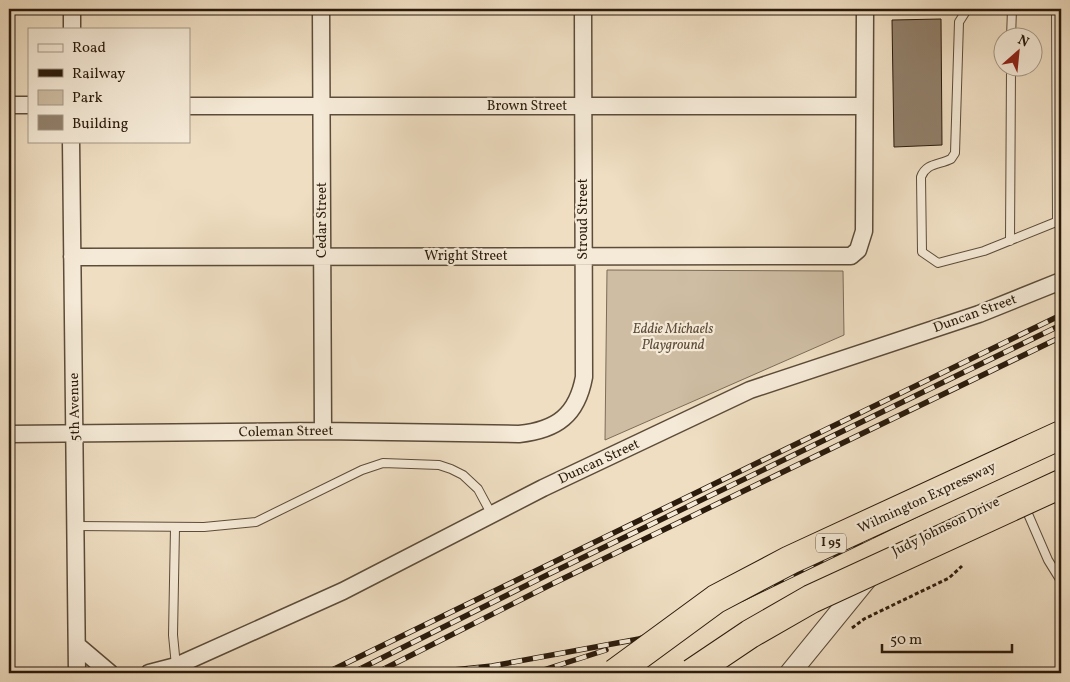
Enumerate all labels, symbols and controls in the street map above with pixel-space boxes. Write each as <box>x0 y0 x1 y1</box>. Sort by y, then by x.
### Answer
legend <box>28 28 190 142</box>
north arrow <box>992 28 1042 78</box>
text: N <box>1014 31 1032 53</box>
text: Road <box>72 38 106 59</box>
text: Railway <box>72 64 125 85</box>
text: Park <box>72 88 103 109</box>
street label: Brown Street <box>487 97 567 116</box>
text: Building <box>72 114 129 135</box>
street label: Stroud Street <box>574 178 593 260</box>
street label: Cedar Street <box>313 182 332 258</box>
street label: Wright Street <box>424 247 508 266</box>
street label: Duncan Street <box>931 290 1019 338</box>
park label: Eddie Michaels Playground <box>633 320 713 355</box>
street label: 5th Avenue <box>65 372 85 441</box>
street label: Coleman Street <box>239 422 333 442</box>
street label: Duncan Street <box>555 435 643 489</box>
street label: Wilmington Expressway <box>855 457 1000 538</box>
street label: Judy Johnson Drive <box>889 492 1003 561</box>
road number: I 95 <box>816 534 846 552</box>
scale bar <box>882 622 1012 654</box>
text: 50 m <box>890 630 922 651</box>

